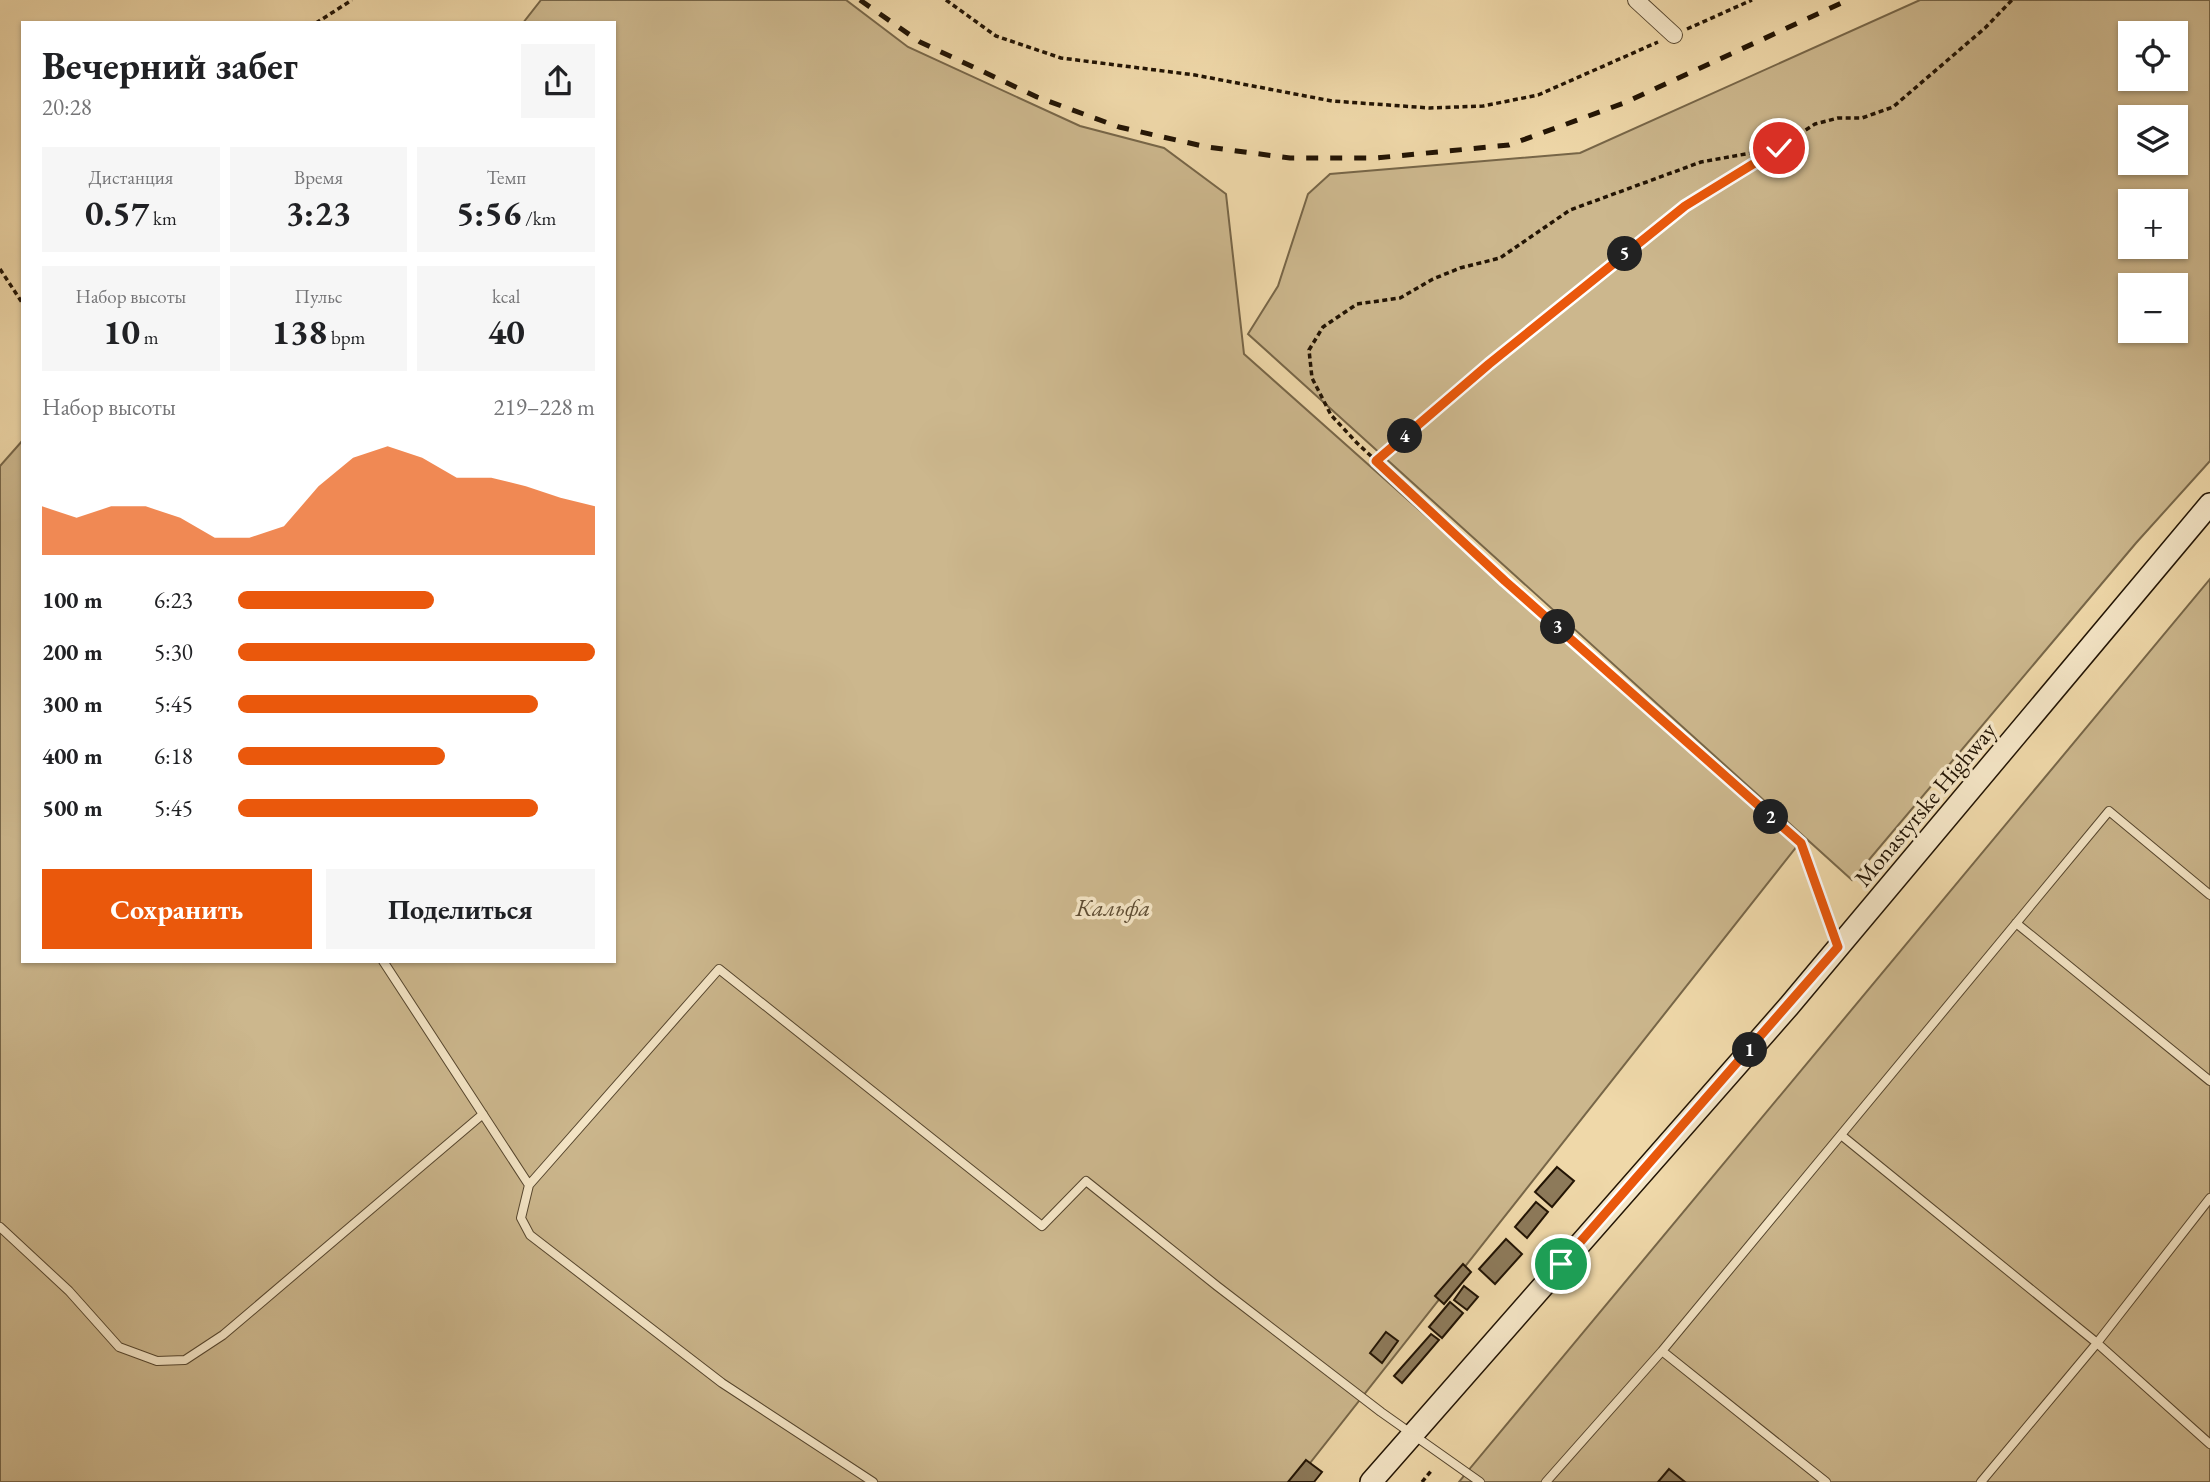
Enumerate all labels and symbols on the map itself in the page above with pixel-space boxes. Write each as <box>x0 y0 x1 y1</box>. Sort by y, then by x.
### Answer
pin <box>1749 118 1809 178</box>
pin: 5 <box>1608 236 1642 272</box>
pin: 4 <box>1388 418 1422 453</box>
pin: 3 <box>1540 610 1576 644</box>
street label: Monastyrske Highway <box>1847 715 2003 893</box>
pin: 2 <box>1754 800 1788 834</box>
park label: Кальфа <box>1075 892 1150 923</box>
pin: 1 <box>1732 1032 1768 1068</box>
pin <box>1531 1234 1591 1294</box>

